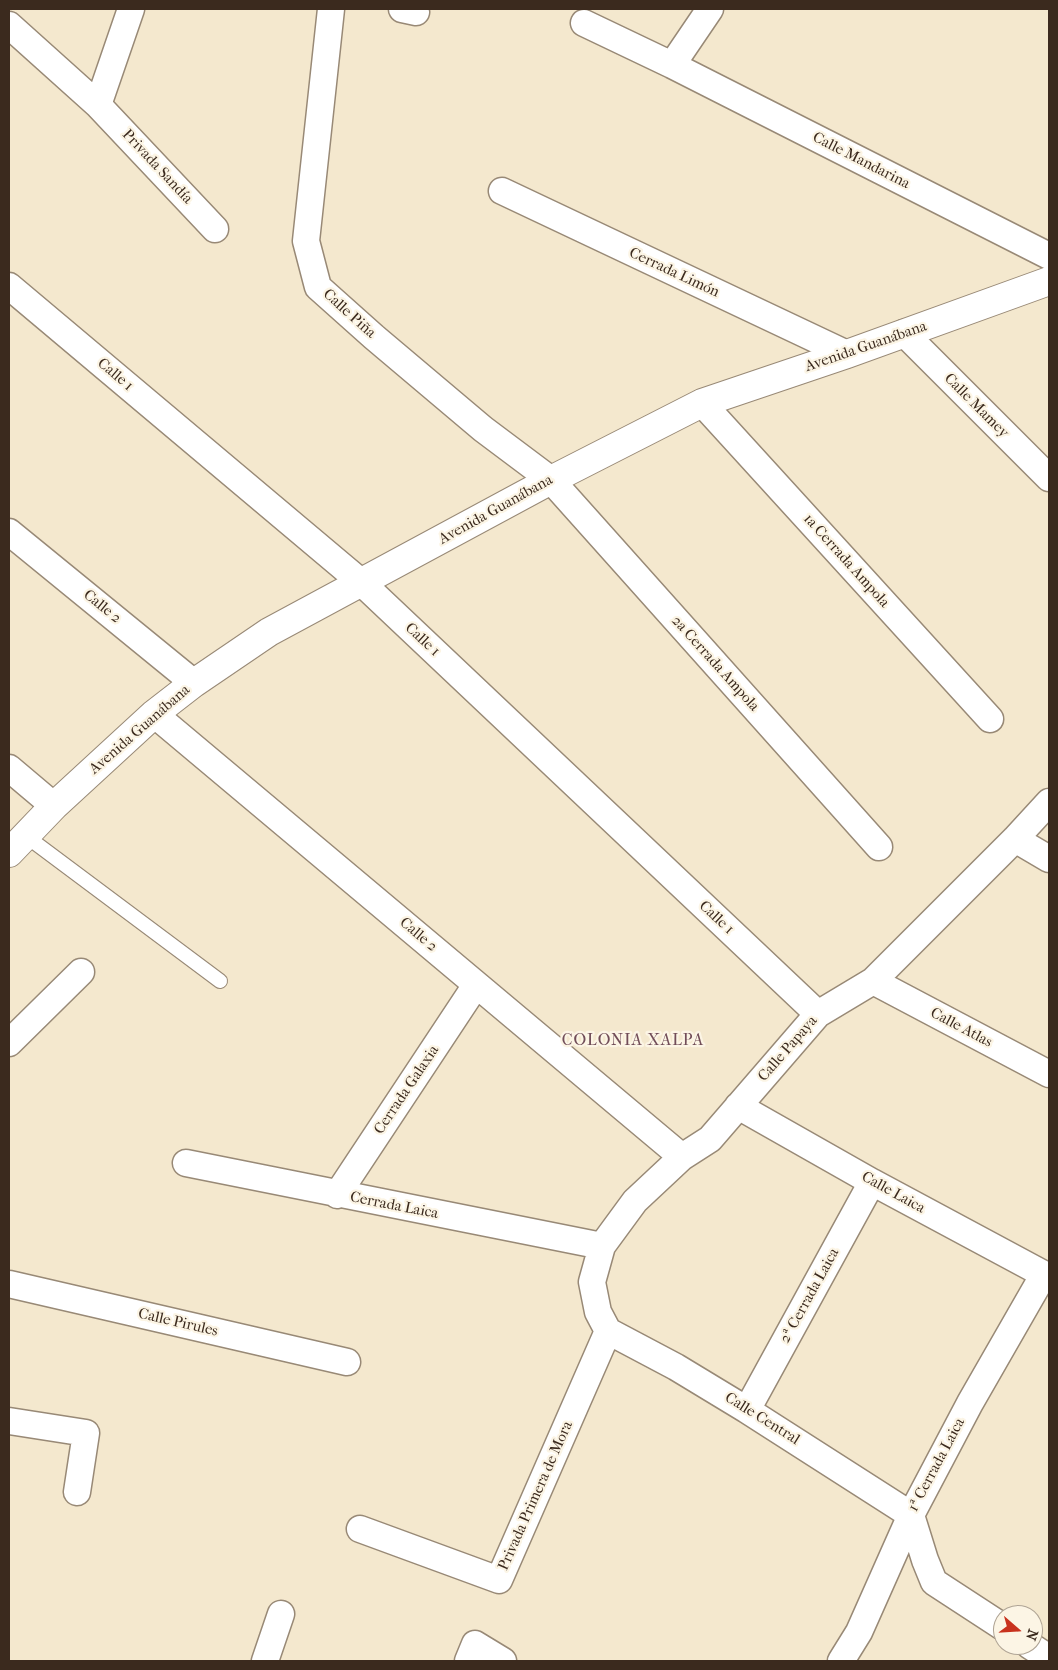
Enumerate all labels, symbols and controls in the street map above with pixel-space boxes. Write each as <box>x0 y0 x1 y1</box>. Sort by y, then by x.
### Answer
street label: Privada Sandía <box>118 126 196 208</box>
street label: Calle Mandarina <box>809 129 913 193</box>
street label: Cerrada Limón <box>626 244 722 302</box>
street label: Calle Piña <box>319 286 379 342</box>
street label: Avenida Guanábana <box>803 318 929 376</box>
street label: Calle 1 <box>93 355 137 395</box>
street label: Calle Mamey <box>940 370 1012 442</box>
street label: Avenida Guanábana <box>436 471 556 549</box>
street label: 1a Cerrada Ampola <box>799 510 893 612</box>
street label: Calle 2 <box>79 586 125 628</box>
street label: 2a Cerrada Ampola <box>667 613 763 715</box>
street label: Calle 1 <box>401 619 443 661</box>
street label: Avenida Guanábana <box>86 681 194 779</box>
street label: Calle 1 <box>695 897 737 939</box>
street label: Calle 2 <box>396 914 440 956</box>
street label: Calle Atlas <box>927 1004 995 1052</box>
street label: Calle Papaya <box>755 1012 821 1086</box>
district label: COLONIA XALPA <box>560 1031 706 1051</box>
street label: Cerrada Galaxia <box>371 1042 443 1138</box>
street label: Calle Laica <box>858 1168 928 1218</box>
street label: Cerrada Laica <box>348 1189 440 1223</box>
street label: 2ª Cerrada Laica <box>776 1245 844 1347</box>
street label: Calle Pirules <box>136 1305 220 1341</box>
street label: Calle Central <box>721 1389 803 1449</box>
street label: 1ª Cerrada Laica <box>905 1415 969 1515</box>
street label: Privada Primera de Mora <box>495 1419 577 1573</box>
north arrow <box>993 1605 1043 1655</box>
text: N <box>1022 1627 1041 1643</box>

